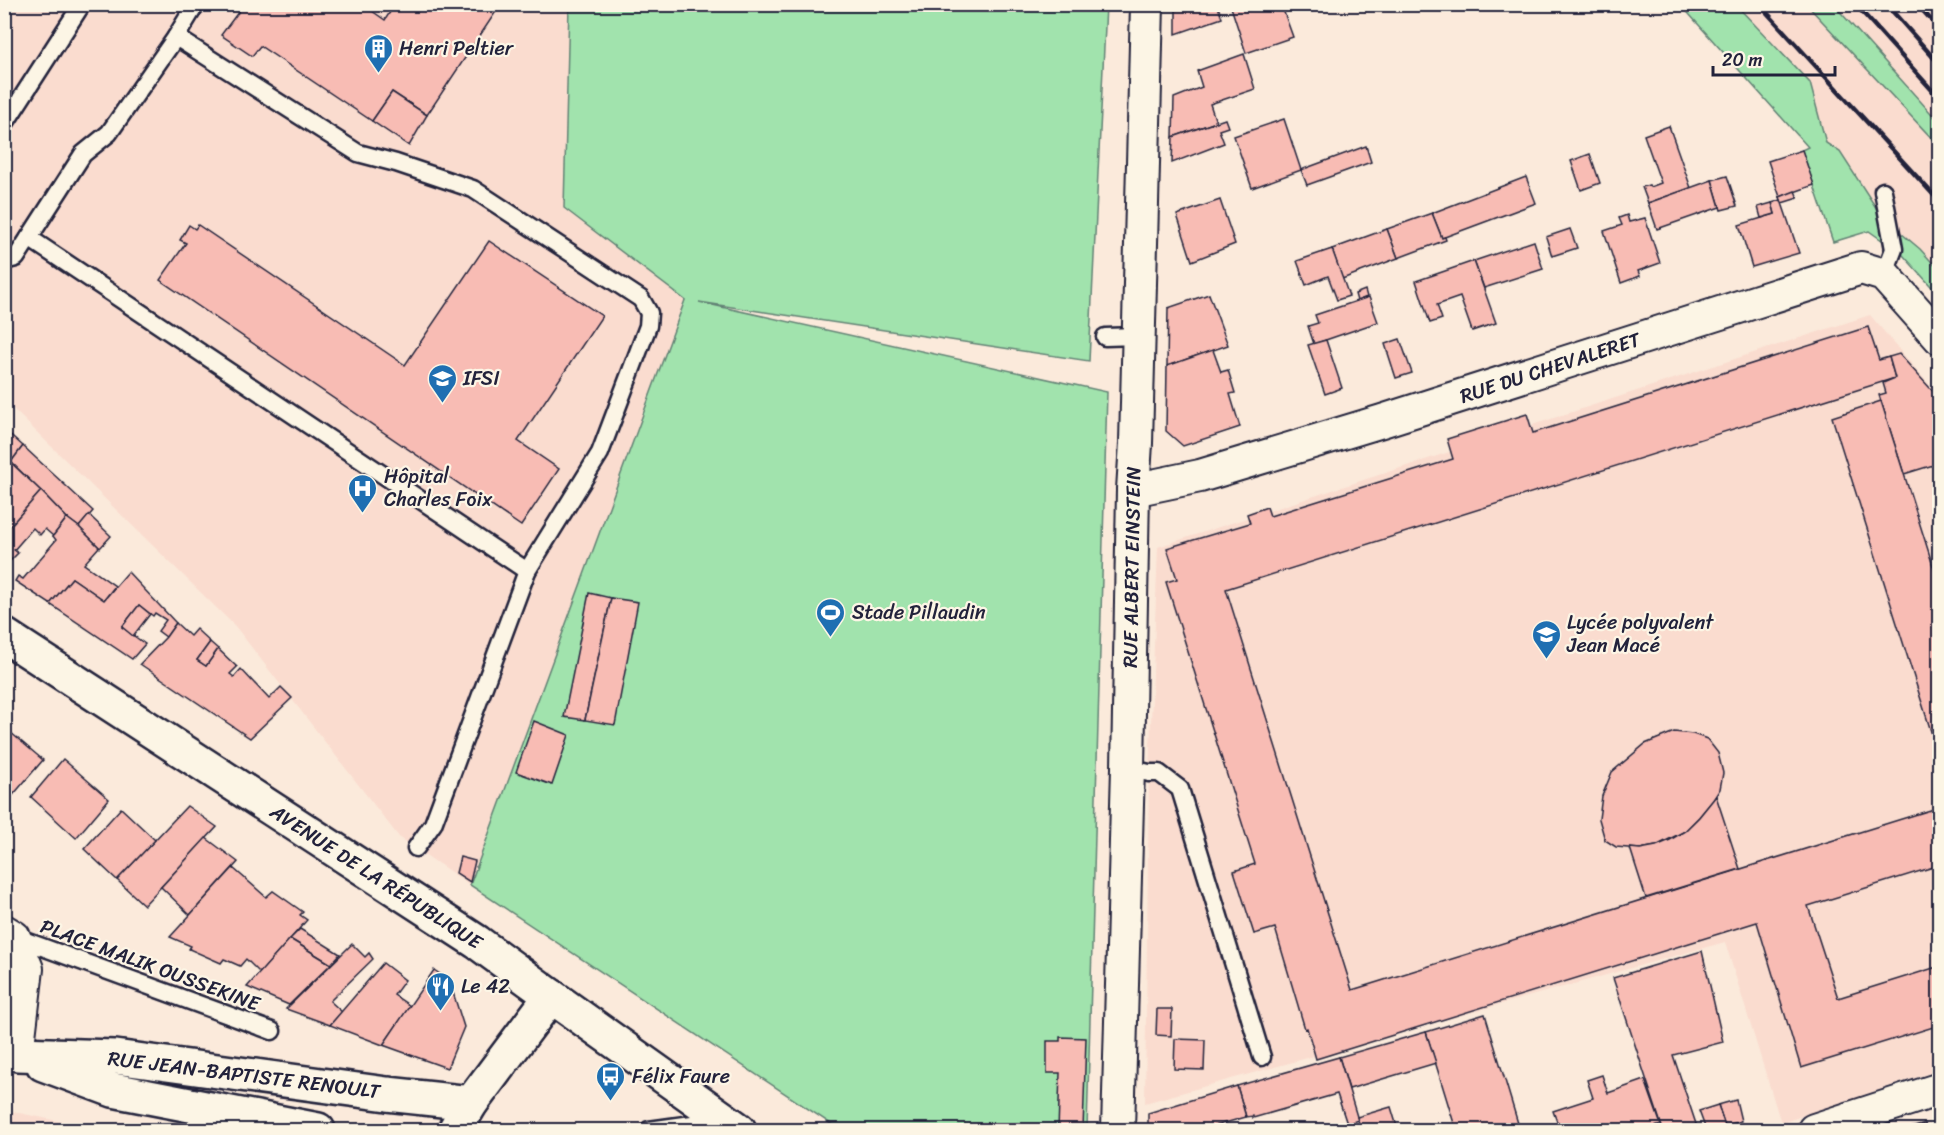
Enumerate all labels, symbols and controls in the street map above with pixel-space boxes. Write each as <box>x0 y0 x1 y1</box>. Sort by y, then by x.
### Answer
place label: Henri Peltier <box>399 31 515 66</box>
building icon: Henri Peltier <box>362 32 394 74</box>
scale bar <box>1713 39 1834 77</box>
text: 20 m <box>1722 44 1762 76</box>
street label: RUE DU CHEVALERET <box>1455 322 1646 414</box>
place label: IFSI <box>462 361 500 396</box>
school or university icon: IFSI <box>426 362 458 404</box>
place label: Hôpital Charles Foix <box>384 459 493 517</box>
street label: RUE ALBERT EINSTEIN <box>1113 466 1151 668</box>
hospital icon: Hôpital Charles Foix <box>347 472 379 514</box>
place label: Stade Pillaudin <box>852 595 986 630</box>
sports icon: Stade Pillaudin <box>815 596 847 638</box>
place label: Lycée polyvalent Jean Macé <box>1566 605 1714 663</box>
school or university icon: Lycée polyvalent Jean Macé <box>1530 618 1562 660</box>
street label: AVENUE DE LA RÉPUBLIQUE <box>262 794 491 960</box>
street label: PLACE MALIK OUSSEKINE <box>35 909 267 1022</box>
place label: Le 42 <box>461 969 510 1004</box>
restaurant icon: Le 42 <box>424 970 456 1012</box>
street label: RUE JEAN-BAPTISTE RENOULT <box>106 1041 383 1109</box>
place label: Félix Faure <box>632 1059 730 1094</box>
bus stop icon: Félix Faure <box>595 1060 627 1102</box>

